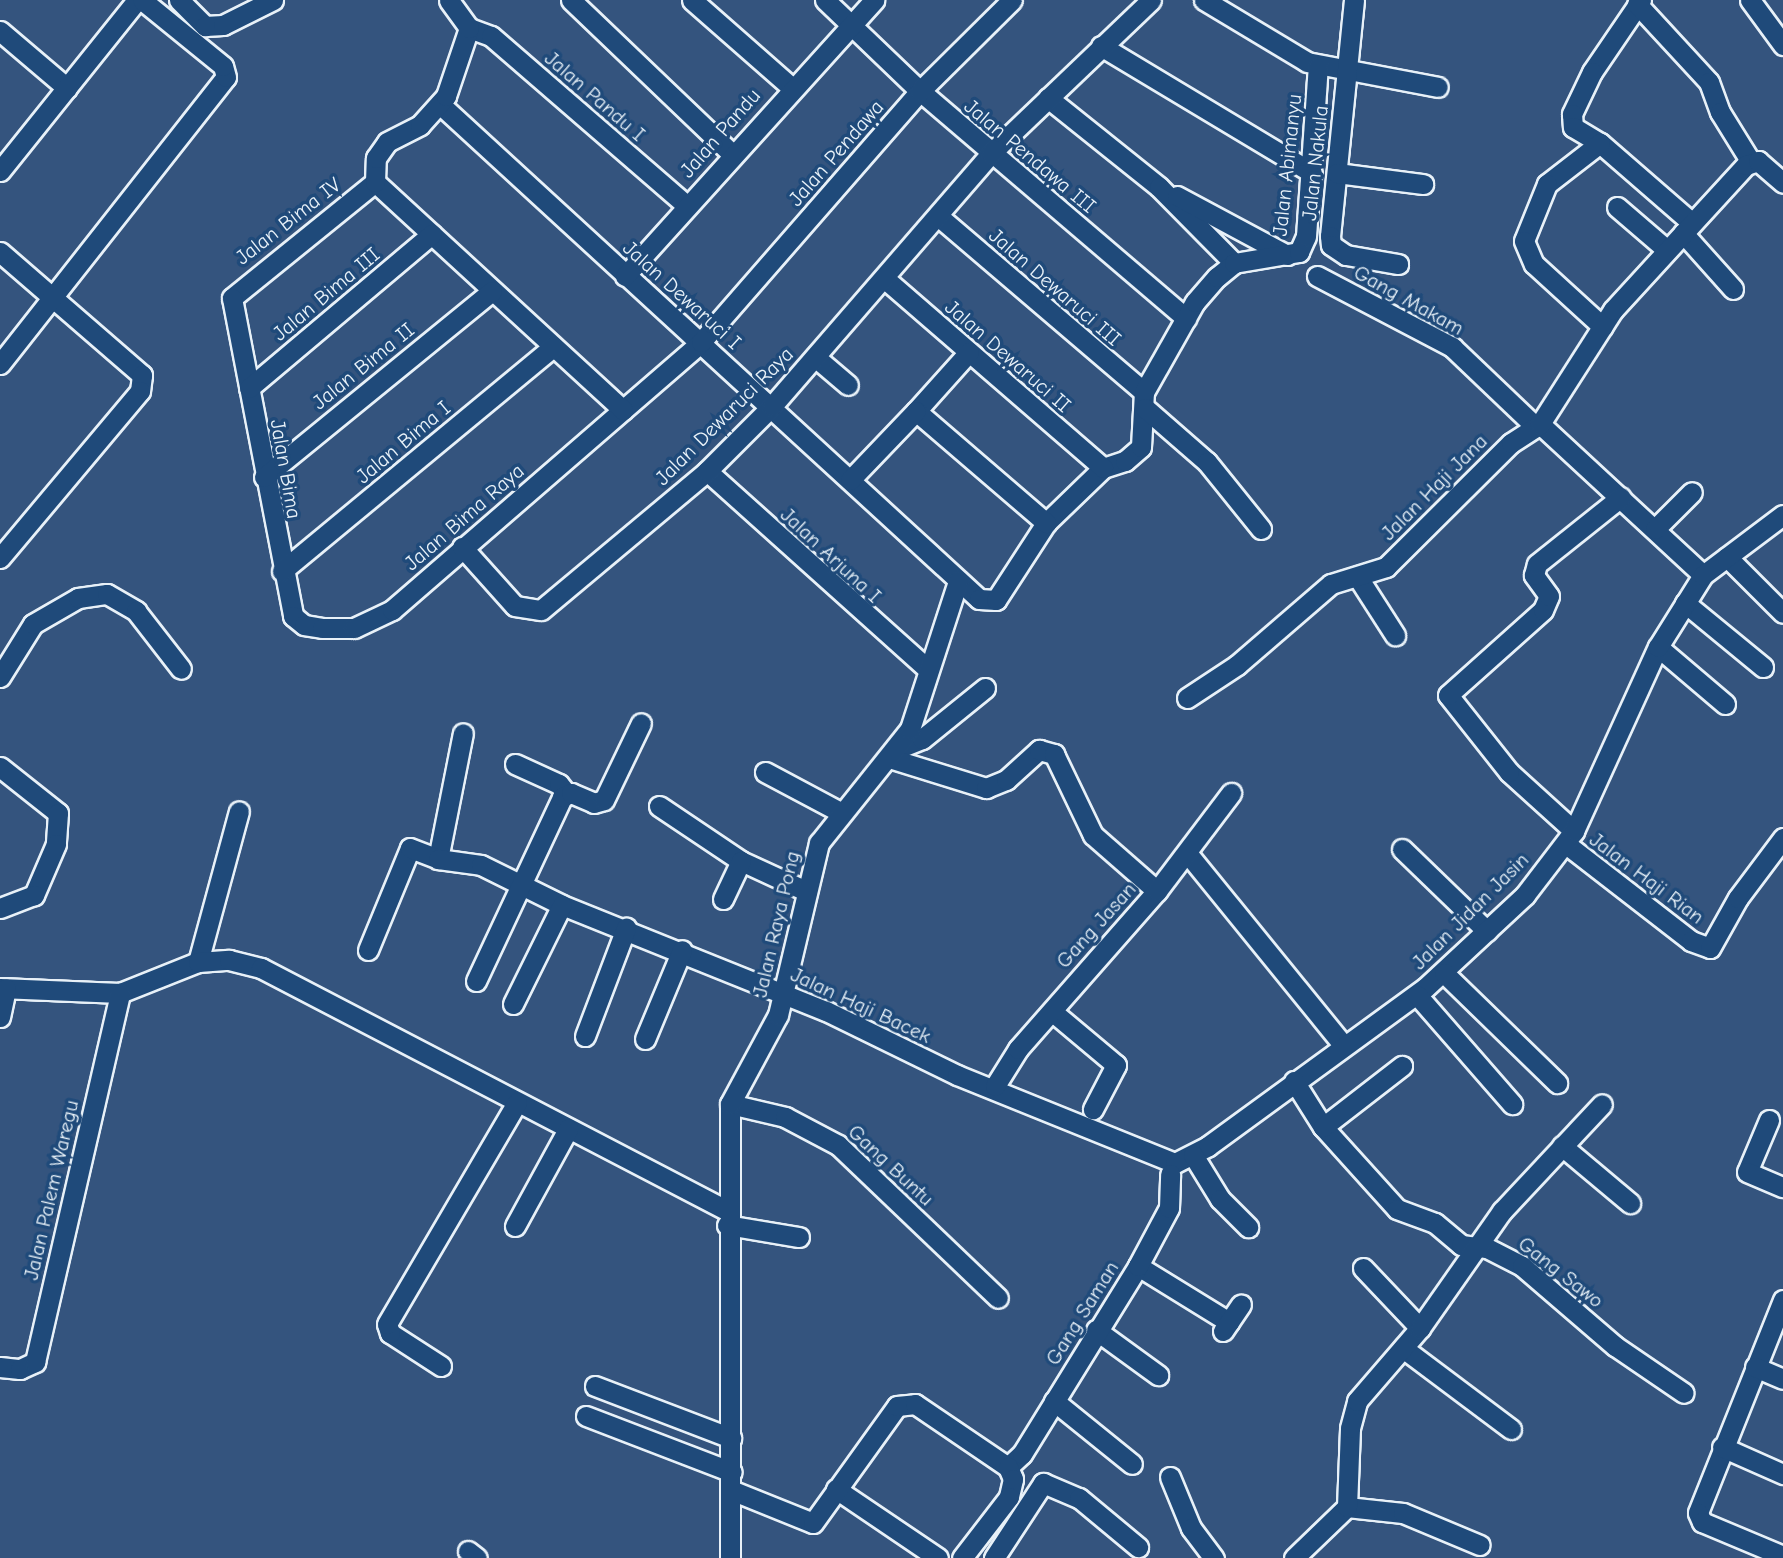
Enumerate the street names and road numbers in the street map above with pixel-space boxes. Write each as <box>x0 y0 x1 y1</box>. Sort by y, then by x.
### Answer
street label: Jalan Pandu I <box>540 46 650 146</box>
street label: Jalan Pandu <box>675 83 765 183</box>
street label: Jalan Abimanyu <box>1267 93 1307 237</box>
street label: Jalan Pendawa III <box>959 94 1101 218</box>
street label: Jalan Pendawa <box>783 95 889 211</box>
street label: Jalan Nakula <box>1296 104 1334 222</box>
street label: Jalan Bima IV <box>230 172 346 270</box>
street label: Jalan Dewaruci III <box>984 223 1126 351</box>
street label: Jalan Dewaruci I <box>618 235 746 355</box>
street label: Jalan Bima III <box>267 242 385 346</box>
street label: Gang Makam <box>1350 259 1468 341</box>
street label: Jalan Dewaruci II <box>940 294 1076 418</box>
street label: Jalan Bima II <box>307 317 419 415</box>
street label: Jalan Dewaruci Raya <box>650 342 798 490</box>
street label: Jalan Bima I <box>351 395 455 489</box>
street label: Jalan Bima <box>265 417 307 521</box>
street label: Jalan Haji Jana <box>1376 429 1492 545</box>
street label: Jalan Bima Raya <box>399 458 529 576</box>
street label: Jalan Arjuna I <box>775 502 887 608</box>
street label: Jalan Haji Rian <box>1585 827 1709 929</box>
street label: Jalan Jidan Jasin <box>1406 847 1534 975</box>
street label: Jalan Raya Pong <box>747 848 805 1000</box>
street label: Gang Jasan <box>1051 877 1141 973</box>
street label: Jalan Haji Bacek <box>787 961 935 1049</box>
street label: Jalan Palem Waregu <box>18 1098 84 1282</box>
street label: Gang Buntu <box>843 1119 939 1211</box>
street label: Gang Sawo <box>1513 1231 1609 1313</box>
street label: Gang Saman <box>1040 1256 1124 1370</box>

